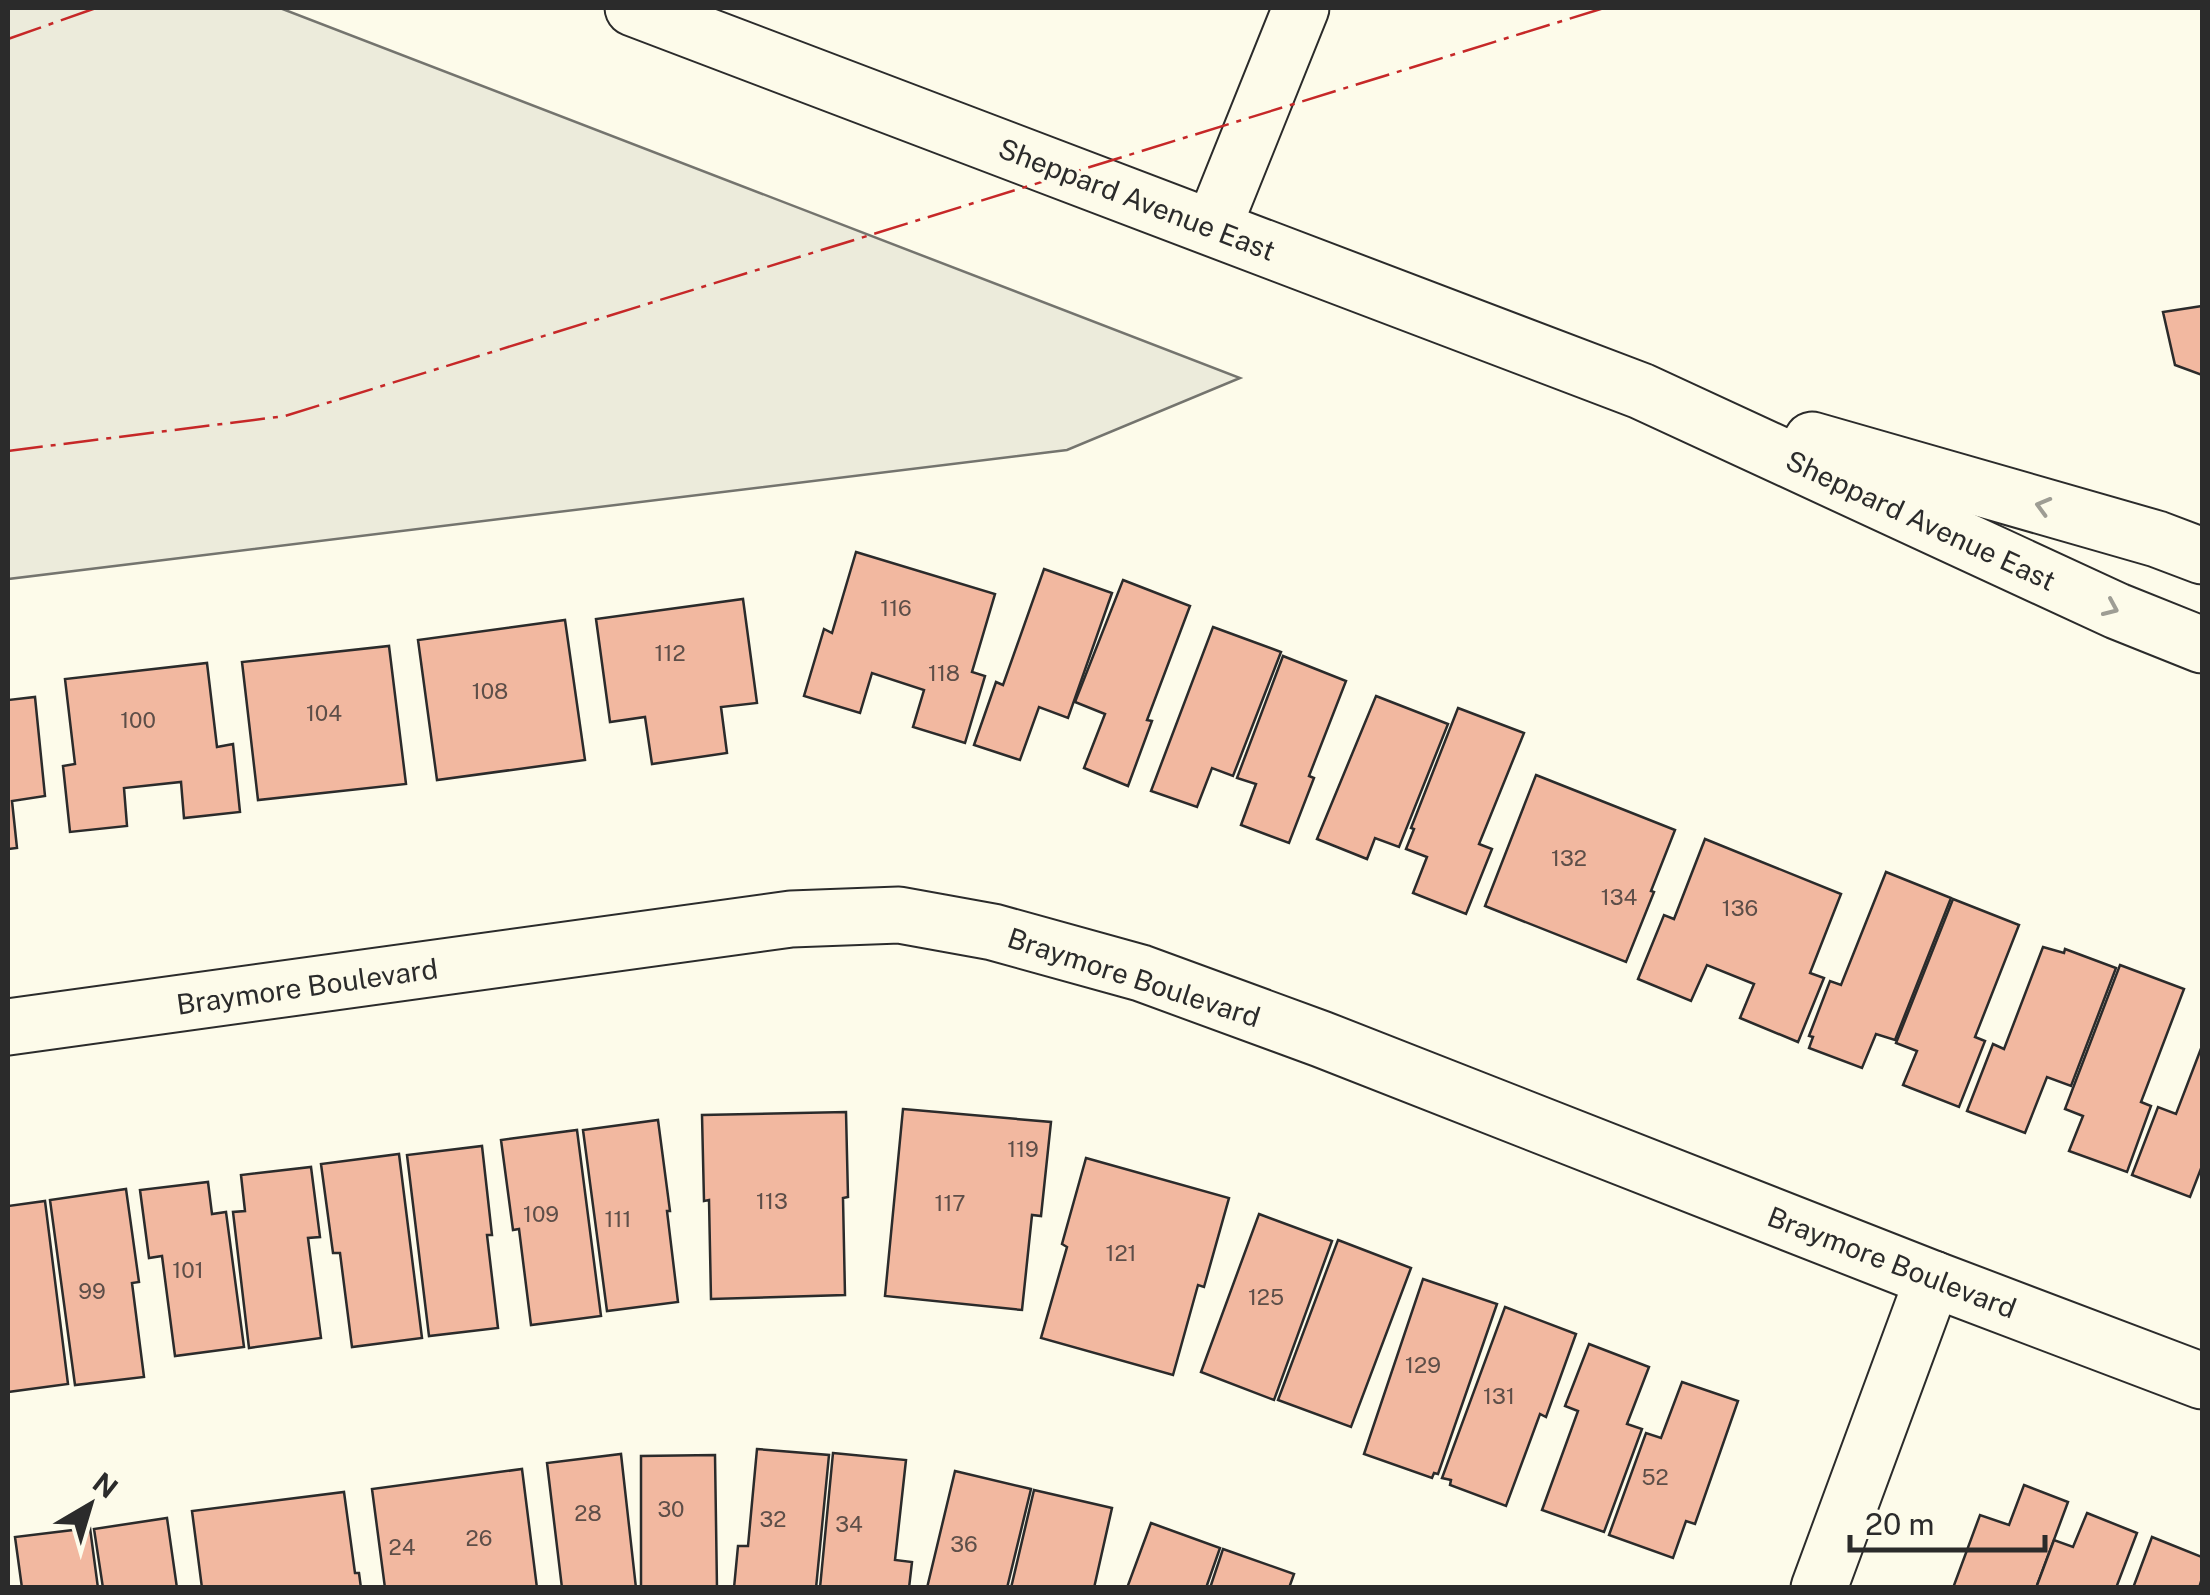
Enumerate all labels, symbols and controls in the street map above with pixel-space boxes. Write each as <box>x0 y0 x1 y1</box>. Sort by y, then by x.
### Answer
street label: Sheppard Avenue East <box>994 131 1280 267</box>
street label: Sheppard Avenue East <box>1781 443 2061 597</box>
one-way arrow <box>2035 497 2052 518</box>
house number: 116 <box>880 595 912 621</box>
one-way arrow <box>2101 596 2119 616</box>
house number: 112 <box>654 640 686 666</box>
house number: 118 <box>928 660 960 686</box>
house number: 108 <box>472 678 508 704</box>
house number: 104 <box>306 700 342 726</box>
house number: 100 <box>120 707 156 733</box>
house number: 132 <box>1551 845 1587 871</box>
house number: 134 <box>1601 884 1637 910</box>
house number: 136 <box>1722 895 1758 921</box>
street label: Braymore Boulevard <box>1004 921 1264 1033</box>
street label: Braymore Boulevard <box>174 951 440 1021</box>
house number: 119 <box>1007 1136 1039 1162</box>
house number: 113 <box>756 1188 788 1214</box>
house number: 117 <box>934 1190 966 1216</box>
street label: Braymore Boulevard <box>1763 1199 2021 1325</box>
house number: 109 <box>523 1201 559 1227</box>
house number: 111 <box>605 1206 631 1232</box>
house number: 121 <box>1105 1240 1137 1266</box>
house number: 101 <box>172 1257 204 1283</box>
house number: 99 <box>78 1278 106 1304</box>
house number: 125 <box>1248 1284 1284 1310</box>
house number: 129 <box>1405 1352 1441 1378</box>
house number: 131 <box>1483 1383 1515 1409</box>
north arrow <box>40 1455 140 1555</box>
house number: 52 <box>1641 1464 1669 1490</box>
text: N <box>87 1465 124 1505</box>
scale bar <box>1850 1490 2045 1552</box>
house number: 30 <box>657 1496 685 1522</box>
house number: 28 <box>574 1500 602 1526</box>
house number: 32 <box>760 1506 786 1532</box>
text: 20 m <box>1865 1506 1934 1542</box>
house number: 34 <box>835 1511 863 1537</box>
house number: 26 <box>466 1525 492 1551</box>
house number: 36 <box>950 1531 978 1557</box>
house number: 24 <box>389 1534 416 1560</box>

